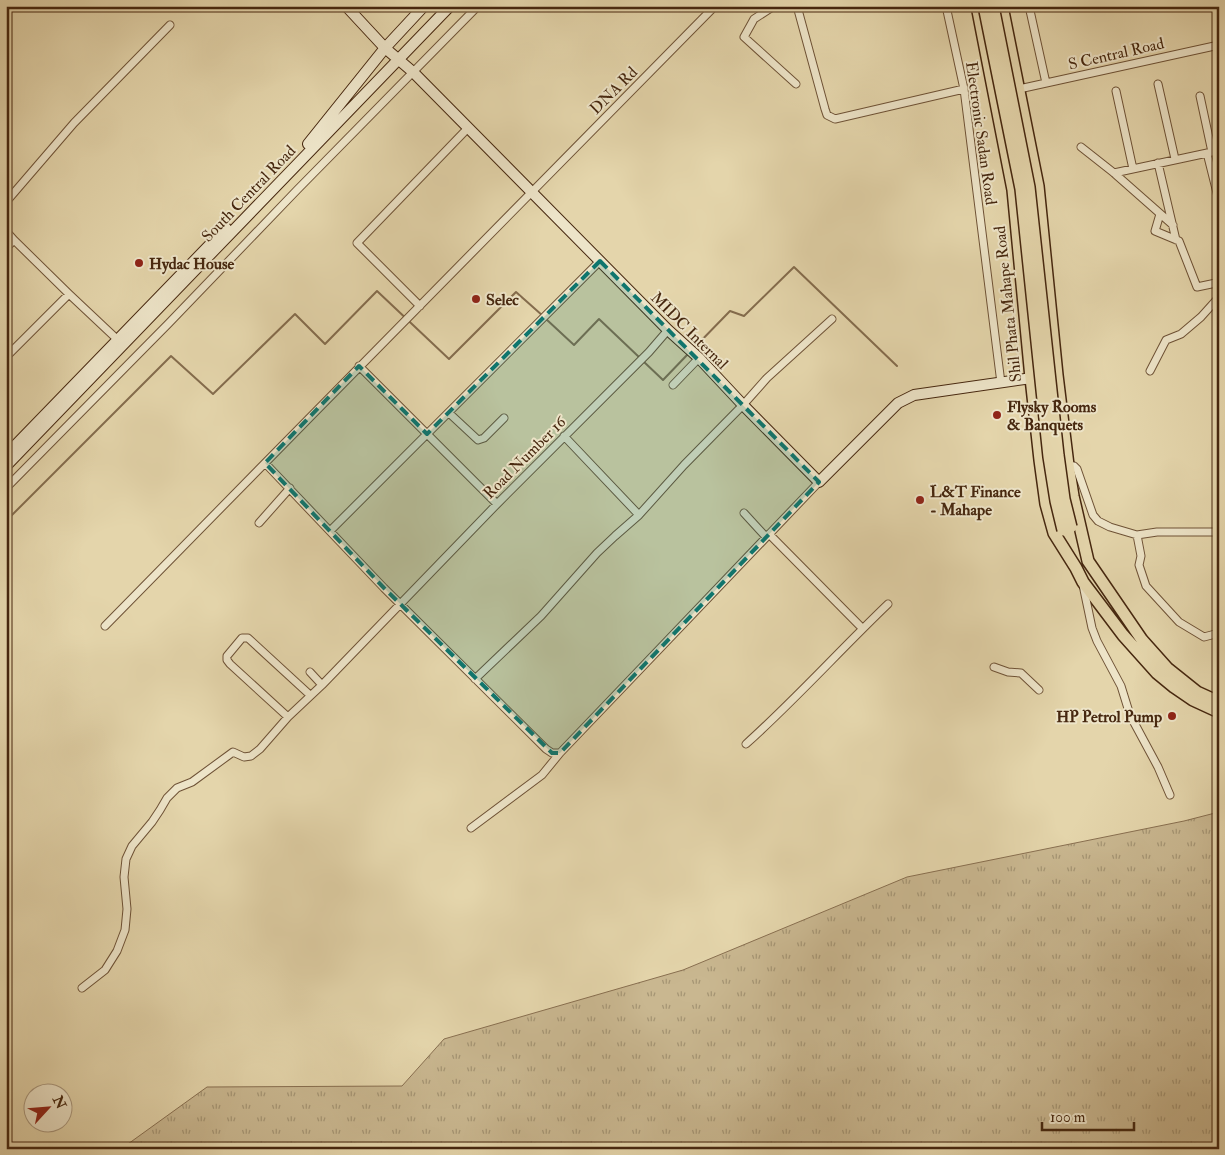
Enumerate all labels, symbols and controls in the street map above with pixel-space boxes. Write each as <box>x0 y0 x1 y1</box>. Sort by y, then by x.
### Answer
street label: S Central Road <box>1066 33 1166 75</box>
street label: Electronic Sadan Road <box>961 60 1001 206</box>
street label: DNA Rd <box>586 63 642 119</box>
street label: South Central Road <box>197 141 300 246</box>
street label: Shil Phata Mahape Road <box>990 225 1027 383</box>
place label: Hydac House <box>149 254 234 275</box>
marker: Hydac House <box>133 257 145 269</box>
street label: MIDC Internal <box>646 288 732 374</box>
place label: Selec <box>486 290 519 310</box>
marker: Selec <box>470 293 482 305</box>
place label: Flysky Rooms & Banquets <box>1007 397 1097 436</box>
marker: Flysky Rooms & Banquets <box>991 409 1003 421</box>
street label: Road Number 16 <box>479 411 571 503</box>
place label: L&T Finance - Mahape <box>930 482 1021 521</box>
marker: L&T Finance - Mahape <box>914 494 926 506</box>
place label: HP Petrol Pump <box>1056 707 1162 728</box>
marker: HP Petrol Pump <box>1166 710 1178 722</box>
north arrow <box>22 1082 72 1132</box>
text: N <box>48 1092 70 1112</box>
scale bar <box>1042 1100 1135 1132</box>
text: 100 m <box>1050 1108 1086 1127</box>

